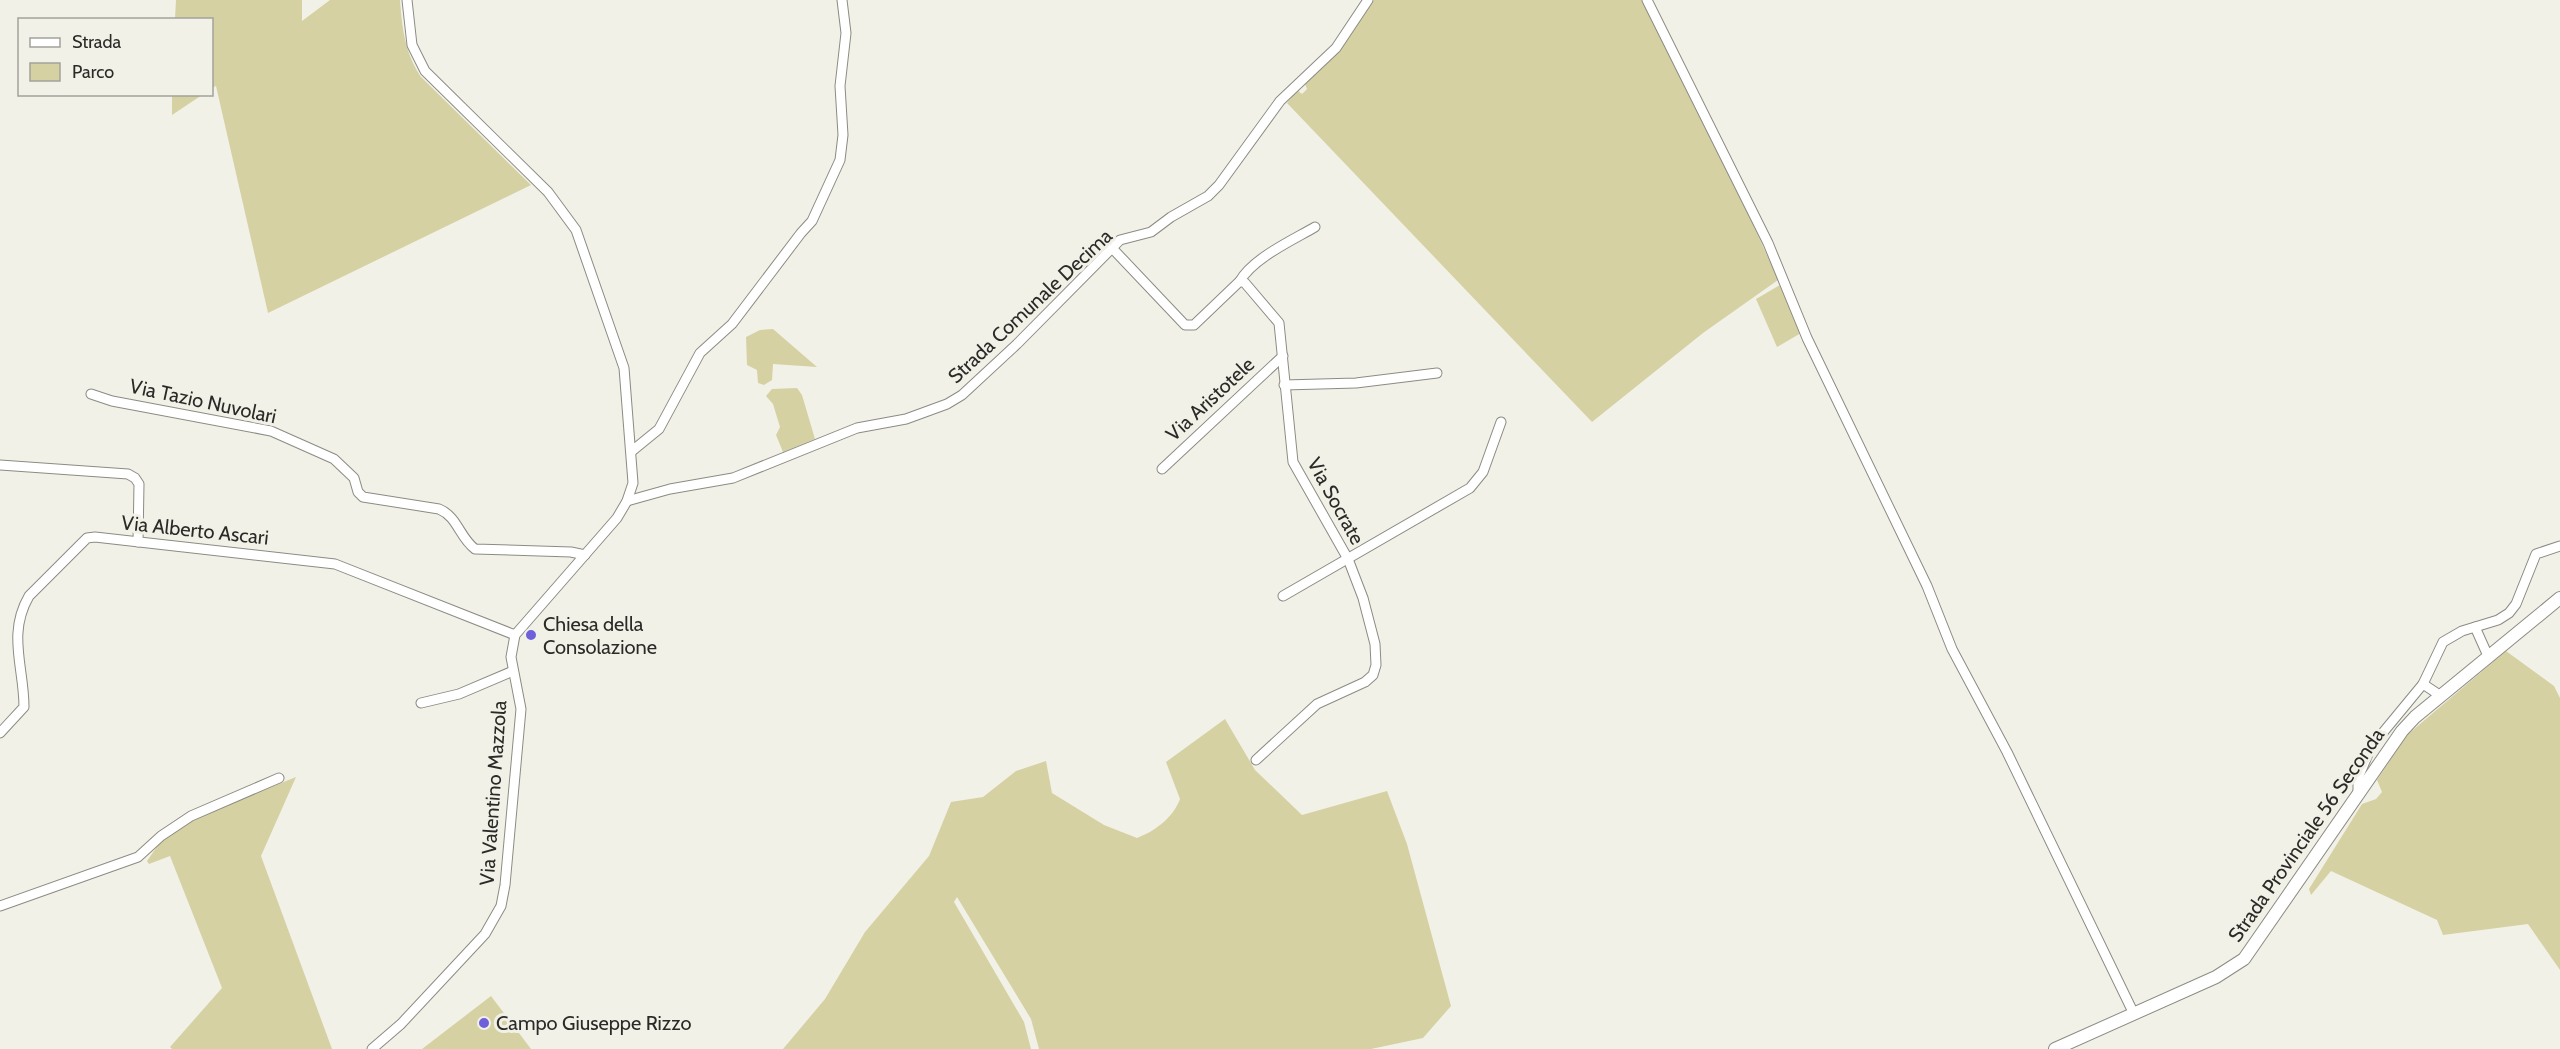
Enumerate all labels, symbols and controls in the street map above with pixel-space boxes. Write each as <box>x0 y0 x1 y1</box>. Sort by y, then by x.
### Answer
legend <box>18 18 213 96</box>
text: Strada <box>72 31 122 53</box>
text: Parco <box>72 61 114 83</box>
street label: Strada Comunale Decima <box>943 223 1117 388</box>
street label: Via Aristotele <box>1161 352 1259 446</box>
street label: Via Tazio Nuvolari <box>127 374 279 428</box>
street label: Via Socrate <box>1302 453 1370 549</box>
street label: Via Alberto Ascari <box>120 510 270 550</box>
place label: Chiesa della Consolazione <box>543 612 657 659</box>
marker: Chiesa della Consolazione <box>524 628 538 642</box>
street label: Via Valentino Mazzola <box>475 699 511 886</box>
street label: Strada Provinciale 56 Seconda <box>2223 723 2389 946</box>
place label: Campo Giuseppe Rizzo <box>496 1011 691 1035</box>
marker: Campo Giuseppe Rizzo <box>477 1016 491 1030</box>

